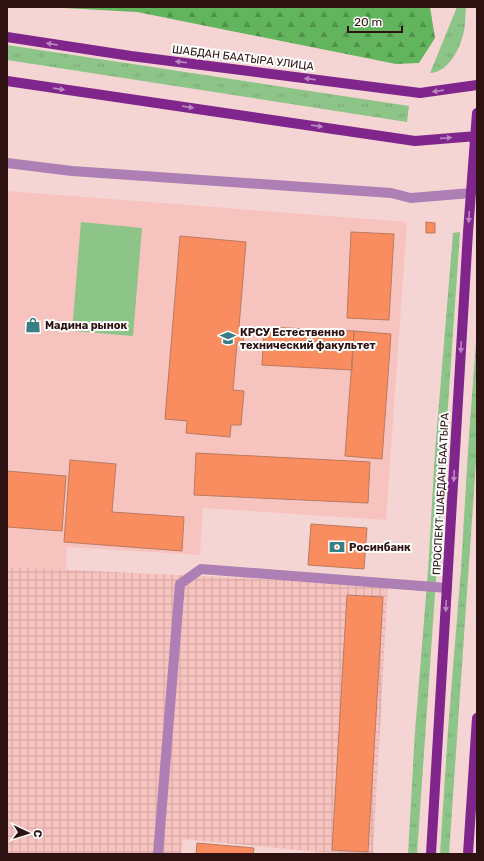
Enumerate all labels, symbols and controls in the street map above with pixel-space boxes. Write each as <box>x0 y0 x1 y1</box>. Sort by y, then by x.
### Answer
scale bar <box>348 8 402 34</box>
text: 20 m <box>354 15 382 29</box>
one-way arrow <box>46 41 58 47</box>
street label: ШАБДАН БААТЫРА УЛИЦА <box>171 43 315 73</box>
one-way arrow <box>175 59 187 65</box>
one-way arrow <box>303 76 316 82</box>
one-way arrow <box>53 86 66 92</box>
one-way arrow <box>432 88 444 94</box>
one-way arrow <box>182 104 194 110</box>
one-way arrow <box>311 123 323 129</box>
one-way arrow <box>440 135 452 142</box>
one-way arrow <box>465 211 472 223</box>
shop icon: Мадина рынок <box>24 316 42 334</box>
place label: Мадина рынок <box>45 319 127 332</box>
place label: КРСУ Естественно технический факультет <box>240 326 376 352</box>
school or university icon: КРСУ Естественно технический факультет <box>219 329 237 347</box>
one-way arrow <box>458 341 465 353</box>
street label: ПРОСПЕКТ ШАБДАН БААТЫРА <box>430 412 452 576</box>
one-way arrow <box>450 470 457 482</box>
bank icon: Росинбанк <box>328 538 346 556</box>
place label: Росинбанк <box>349 541 411 554</box>
one-way arrow <box>443 600 450 612</box>
north arrow <box>8 813 48 853</box>
text: С <box>31 829 44 838</box>

